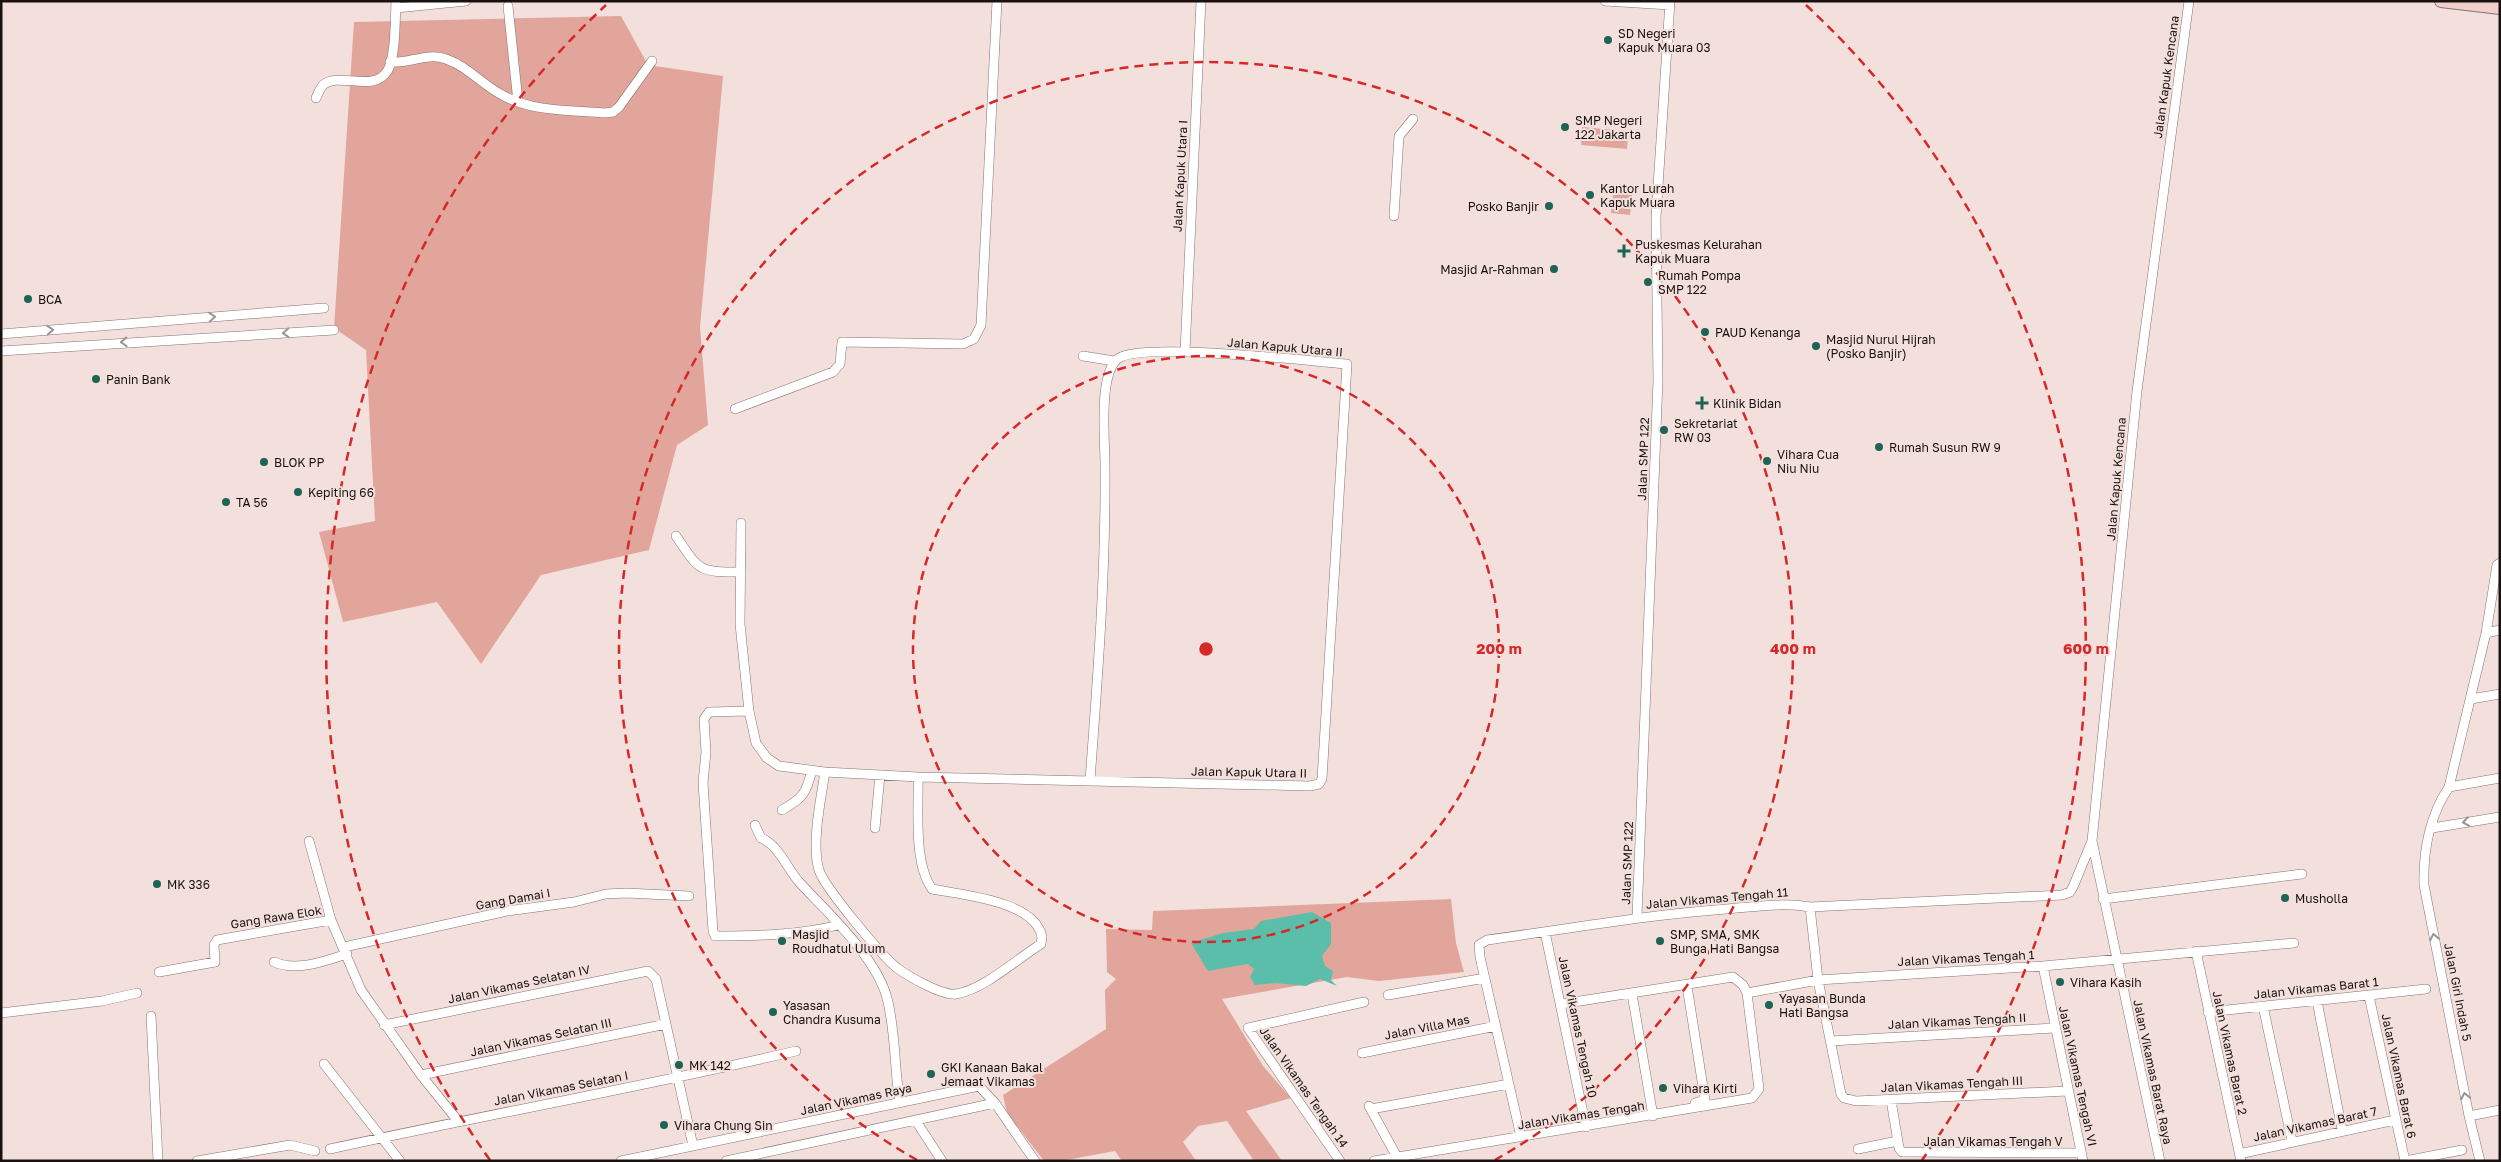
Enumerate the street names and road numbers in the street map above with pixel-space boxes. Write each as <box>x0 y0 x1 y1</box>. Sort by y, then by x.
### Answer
street label: Jalan Kapuk Kencana <box>2150 15 2182 139</box>
street label: Jalan Kapuk Utara I <box>1170 120 1190 232</box>
street label: Jalan Kapuk Utara II <box>1227 334 1343 360</box>
street label: Jalan SMP 122 <box>1634 417 1652 501</box>
street label: Jalan Kapuk Kencana <box>2103 417 2129 541</box>
street label: Jalan Kapuk Utara II <box>1191 763 1307 781</box>
street label: Jalan SMP 122 <box>1618 821 1636 905</box>
street label: Jalan Vikamas Tengah 11 <box>1645 884 1789 912</box>
street label: Gang Damai I <box>474 885 552 913</box>
street label: Gang Rawa Elok <box>229 902 323 932</box>
street label: Jalan Giri Indah 5 <box>2441 942 2475 1042</box>
street label: Jalan Vikamas Tengah 1 <box>1897 947 2035 969</box>
street label: Jalan Vikamas Tengah 10 <box>1556 955 1600 1099</box>
street label: Jalan Vikamas Selatan IV <box>447 962 591 1006</box>
street label: Jalan Vikamas Barat 1 <box>2253 974 2379 1002</box>
street label: Jalan Vikamas Barat 2 <box>2209 989 2251 1117</box>
street label: Jalan Vikamas Barat Raya <box>2130 998 2176 1146</box>
street label: Jalan Vikamas Tengah VI <box>2056 1005 2100 1147</box>
street label: Jalan Vikamas Tengah II <box>1887 1010 2027 1032</box>
street label: Jalan Villa Mas <box>1383 1011 1471 1043</box>
street label: Jalan Vikamas Barat 6 <box>2378 1012 2420 1140</box>
street label: Jalan Vikamas Selatan III <box>469 1015 613 1059</box>
street label: Jalan Vikamas Tengah 14 <box>1256 1024 1352 1150</box>
street label: Jalan Vikamas Selatan I <box>492 1068 630 1108</box>
street label: Jalan Vikamas Tengah III <box>1880 1073 2024 1095</box>
street label: Jalan Vikamas Raya <box>799 1080 913 1118</box>
street label: Jalan Vikamas Tengah <box>1517 1098 1645 1132</box>
street label: Jalan Vikamas Barat 7 <box>2252 1104 2378 1144</box>
street label: Jalan Vikamas Tengah V <box>1923 1134 2063 1149</box>

